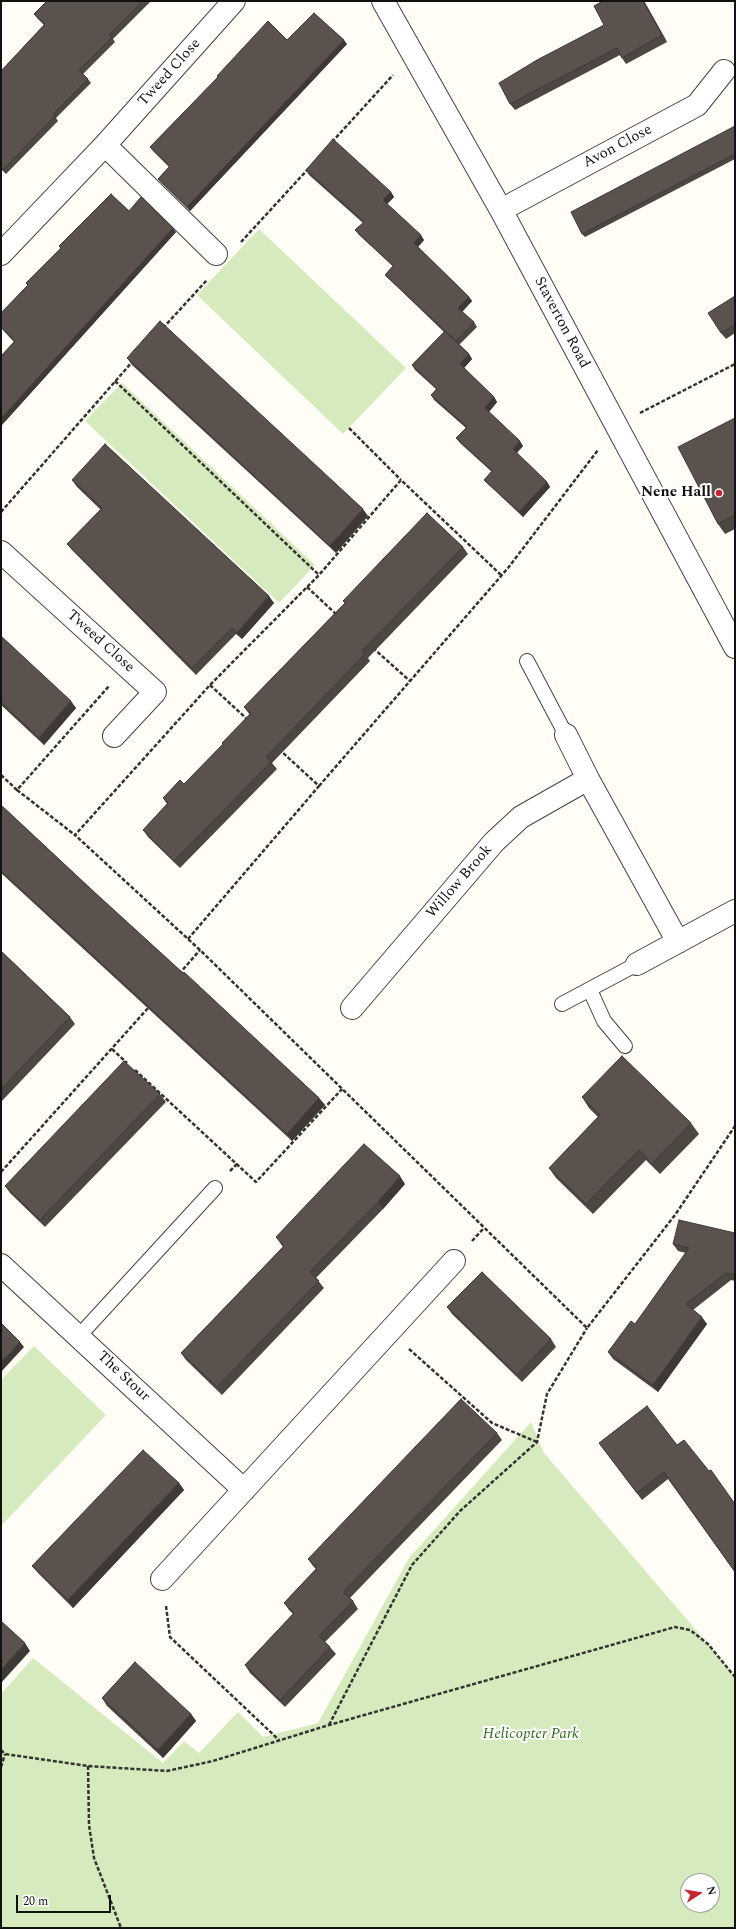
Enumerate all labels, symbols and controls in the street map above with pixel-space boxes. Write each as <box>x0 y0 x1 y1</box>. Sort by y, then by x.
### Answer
street label: Tweed Close <box>135 35 205 111</box>
street label: Avon Close <box>580 121 656 173</box>
street label: Staverton Road <box>529 274 593 372</box>
place label: Nene Hall <box>641 484 711 502</box>
marker: Nene Hall <box>714 488 724 498</box>
street label: Tweed Close <box>62 607 138 677</box>
street label: Willow Brook <box>423 841 497 923</box>
street label: The Stour <box>93 1348 153 1406</box>
park label: Helicopter Park <box>483 1726 579 1744</box>
north arrow <box>680 1873 720 1913</box>
text: N <box>702 1884 720 1897</box>
scale bar <box>18 1887 113 1913</box>
text: 20 m <box>23 1892 48 1911</box>

